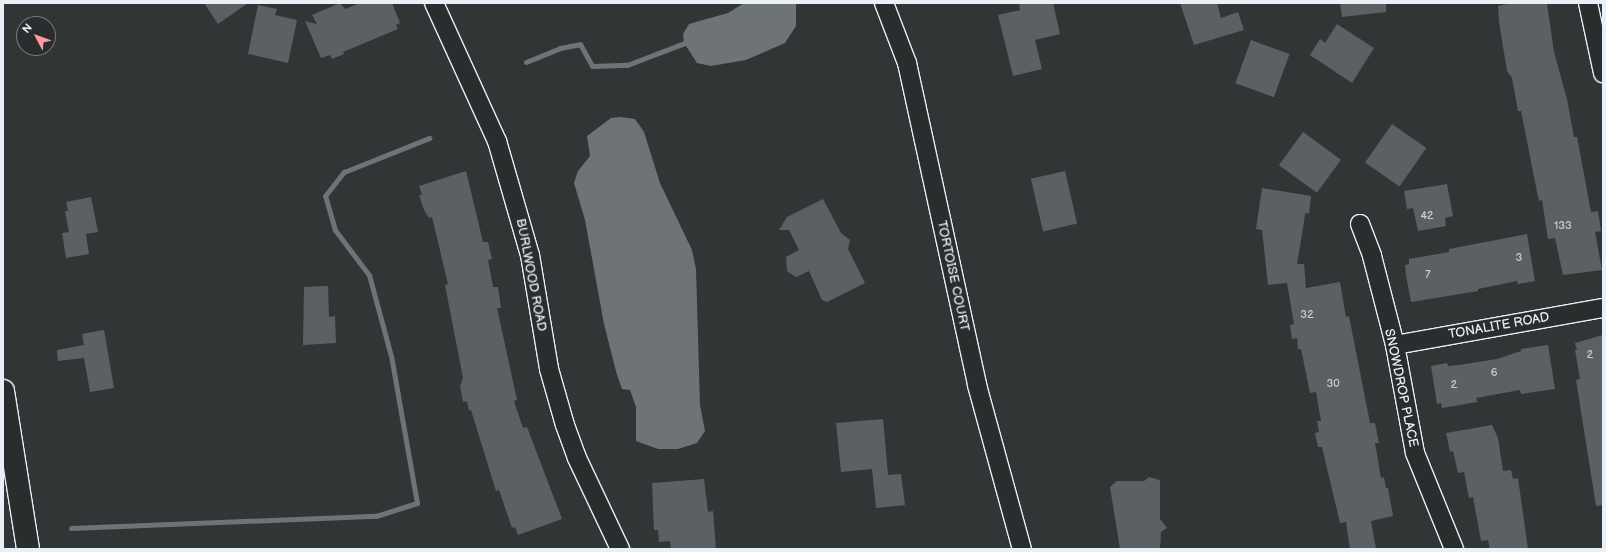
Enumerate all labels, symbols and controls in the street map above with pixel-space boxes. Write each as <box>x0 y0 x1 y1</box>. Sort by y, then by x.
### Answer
north arrow <box>16 16 56 56</box>
text: N <box>20 21 35 36</box>
house number: 42 <box>1420 209 1434 223</box>
street label: BURLWOOD ROAD <box>512 217 550 333</box>
street label: TORTOISE COURT <box>934 219 972 333</box>
house number: 133 <box>1554 219 1572 233</box>
house number: 3 <box>1516 251 1522 265</box>
house number: 7 <box>1425 268 1431 282</box>
house number: 32 <box>1300 308 1314 322</box>
street label: TONALITE ROAD <box>1447 309 1551 343</box>
street label: SNOWDROP PLACE <box>1381 328 1421 448</box>
house number: 2 <box>1587 348 1593 362</box>
house number: 6 <box>1491 366 1497 380</box>
house number: 30 <box>1326 377 1340 391</box>
house number: 2 <box>1451 378 1457 392</box>

